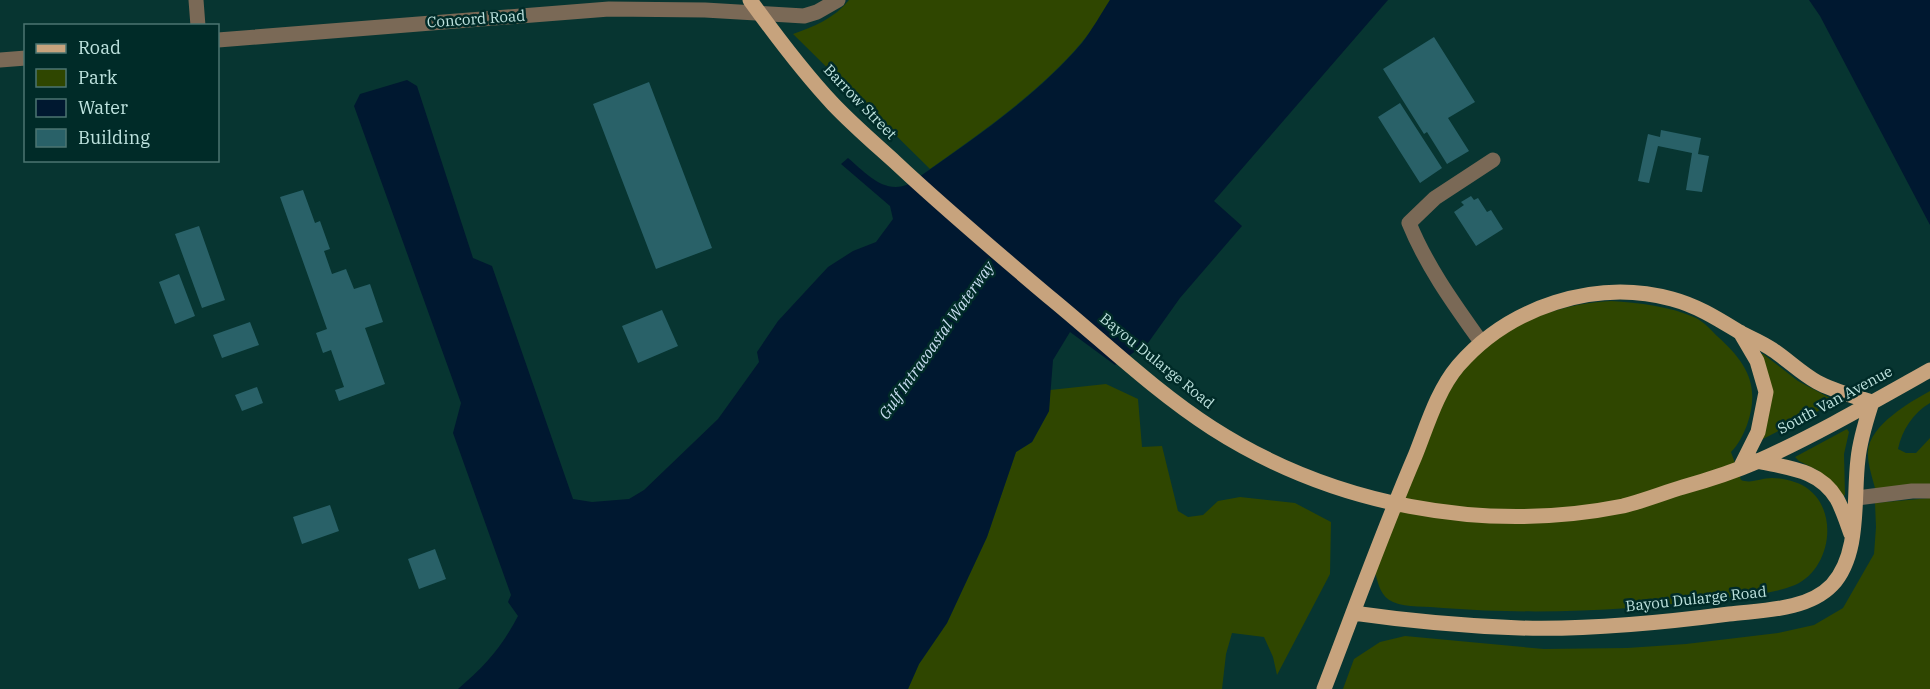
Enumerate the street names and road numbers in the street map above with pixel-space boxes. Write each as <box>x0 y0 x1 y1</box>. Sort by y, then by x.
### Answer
street label: Concord Road <box>426 6 526 31</box>
street label: Barrow Street <box>820 60 901 143</box>
street label: Bayou Dularge Road <box>1096 309 1218 413</box>
street label: South Van Avenue <box>1774 361 1896 438</box>
street label: Bayou Dularge Road <box>1624 582 1767 615</box>

